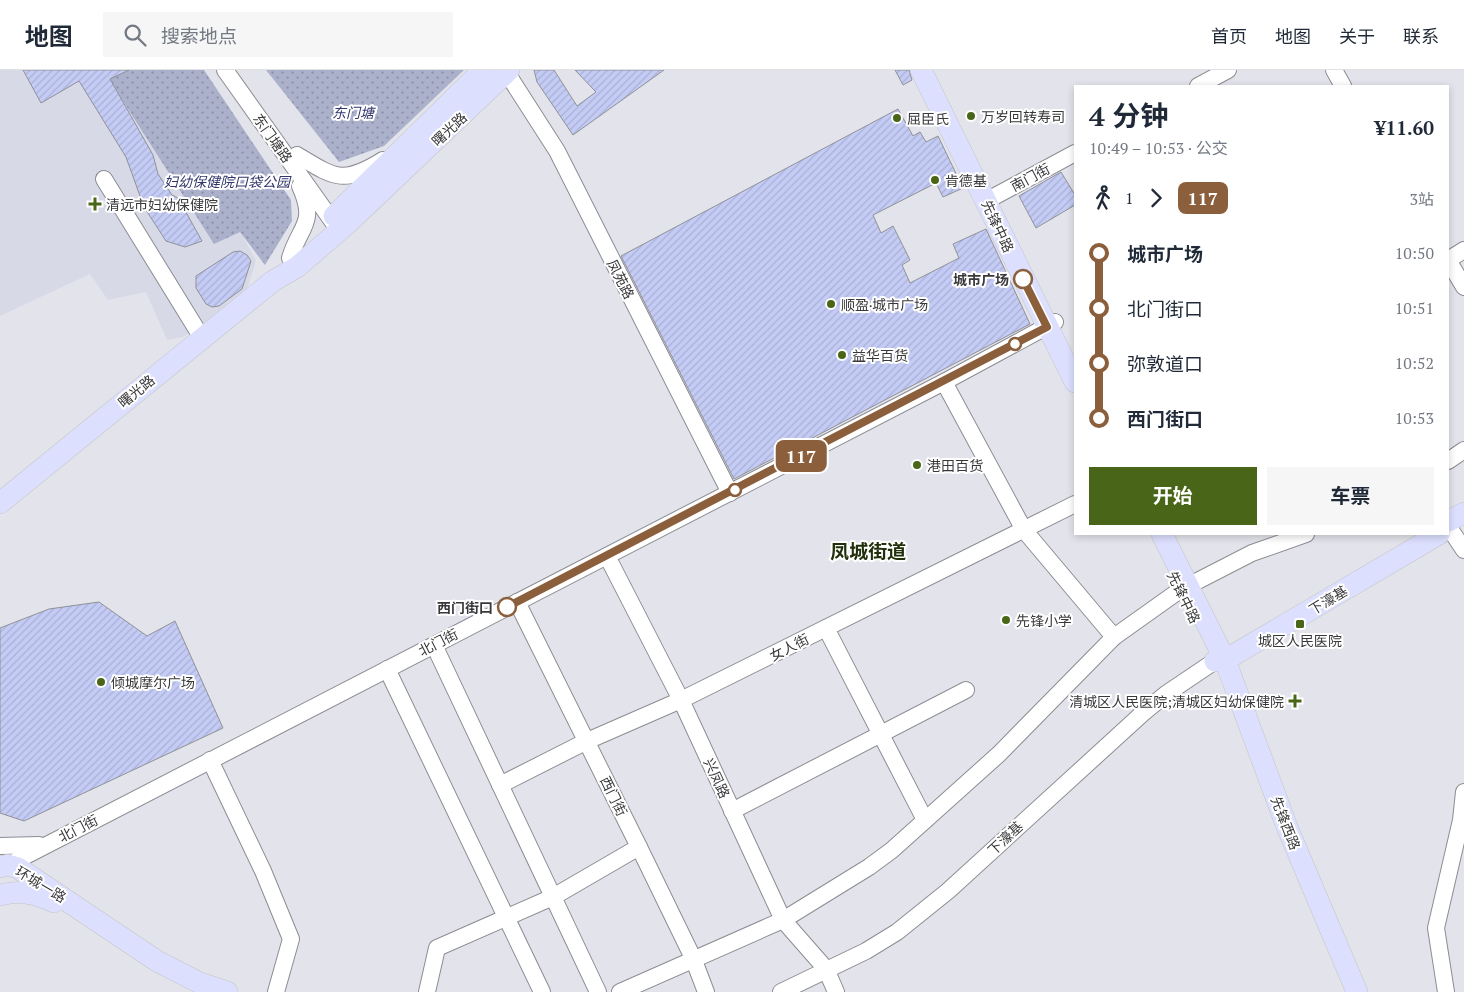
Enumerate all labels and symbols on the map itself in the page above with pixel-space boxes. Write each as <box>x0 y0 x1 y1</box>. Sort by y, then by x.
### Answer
park label: 东门塘 <box>332 103 376 122</box>
place label: 万岁回转寿司 <box>981 107 1065 126</box>
street label: 曙光路 <box>427 108 471 150</box>
place label: 屈臣氏 <box>907 109 949 128</box>
street label: 东门塘路 <box>249 110 297 166</box>
marker: 万岁回转寿司 <box>965 110 977 122</box>
marker: 屈臣氏 <box>891 112 903 124</box>
street label: 南门街 <box>1007 159 1053 195</box>
place label: 肯德基 <box>945 171 987 190</box>
park label: 妇幼保健院口袋公园 <box>164 172 292 191</box>
marker: 肯德基 <box>929 174 941 186</box>
place label: 清远市妇幼保健院 <box>106 195 218 214</box>
marker: 清远市妇幼保健院 <box>88 197 102 211</box>
street label: 先锋中路 <box>978 197 1018 255</box>
street label: 凤苑路 <box>603 256 639 302</box>
marker: 城市广场 <box>1013 269 1033 289</box>
place label: 城市广场 <box>953 270 1009 289</box>
place label: 顺盈·城市广场 <box>841 295 928 314</box>
marker: 顺盈·城市广场 <box>825 298 837 310</box>
unlabelled marker <box>1008 337 1022 351</box>
place label: 益华百货 <box>852 346 908 365</box>
marker: 益华百货 <box>836 349 848 361</box>
street label: 曙光路 <box>114 370 158 412</box>
line badge: 117 <box>772 440 830 472</box>
place label: 港田百货 <box>927 456 983 475</box>
marker: 港田百货 <box>911 459 923 471</box>
unlabelled marker <box>728 483 742 497</box>
district label: 凤城街道 <box>830 538 906 563</box>
street label: 先锋中路 <box>1163 568 1205 626</box>
street label: 下濠基 <box>1305 581 1351 619</box>
marker: 西门街口 <box>497 597 517 617</box>
place label: 西门街口 <box>437 598 493 617</box>
place label: 先锋小学 <box>1016 611 1072 630</box>
marker: 先锋小学 <box>1000 614 1012 626</box>
marker: 城区人民医院 <box>1294 618 1306 630</box>
street label: 北门街 <box>415 624 461 660</box>
street label: 女人街 <box>766 629 812 665</box>
place label: 城区人民医院 <box>1258 631 1342 650</box>
place label: 倾城摩尔广场 <box>111 673 195 692</box>
marker: 倾城摩尔广场 <box>95 676 107 688</box>
place label: 清城区人民医院;清城区妇幼保健院 <box>1069 692 1284 711</box>
marker: 清城区人民医院;清城区妇幼保健院 <box>1288 694 1302 708</box>
street label: 兴凤路 <box>700 755 734 801</box>
street label: 西门街 <box>596 773 632 819</box>
street label: 先锋西路 <box>1267 793 1305 853</box>
street label: 北门街 <box>55 810 101 846</box>
street label: 下濠基 <box>983 817 1027 859</box>
street label: 环城一路 <box>12 861 70 907</box>

